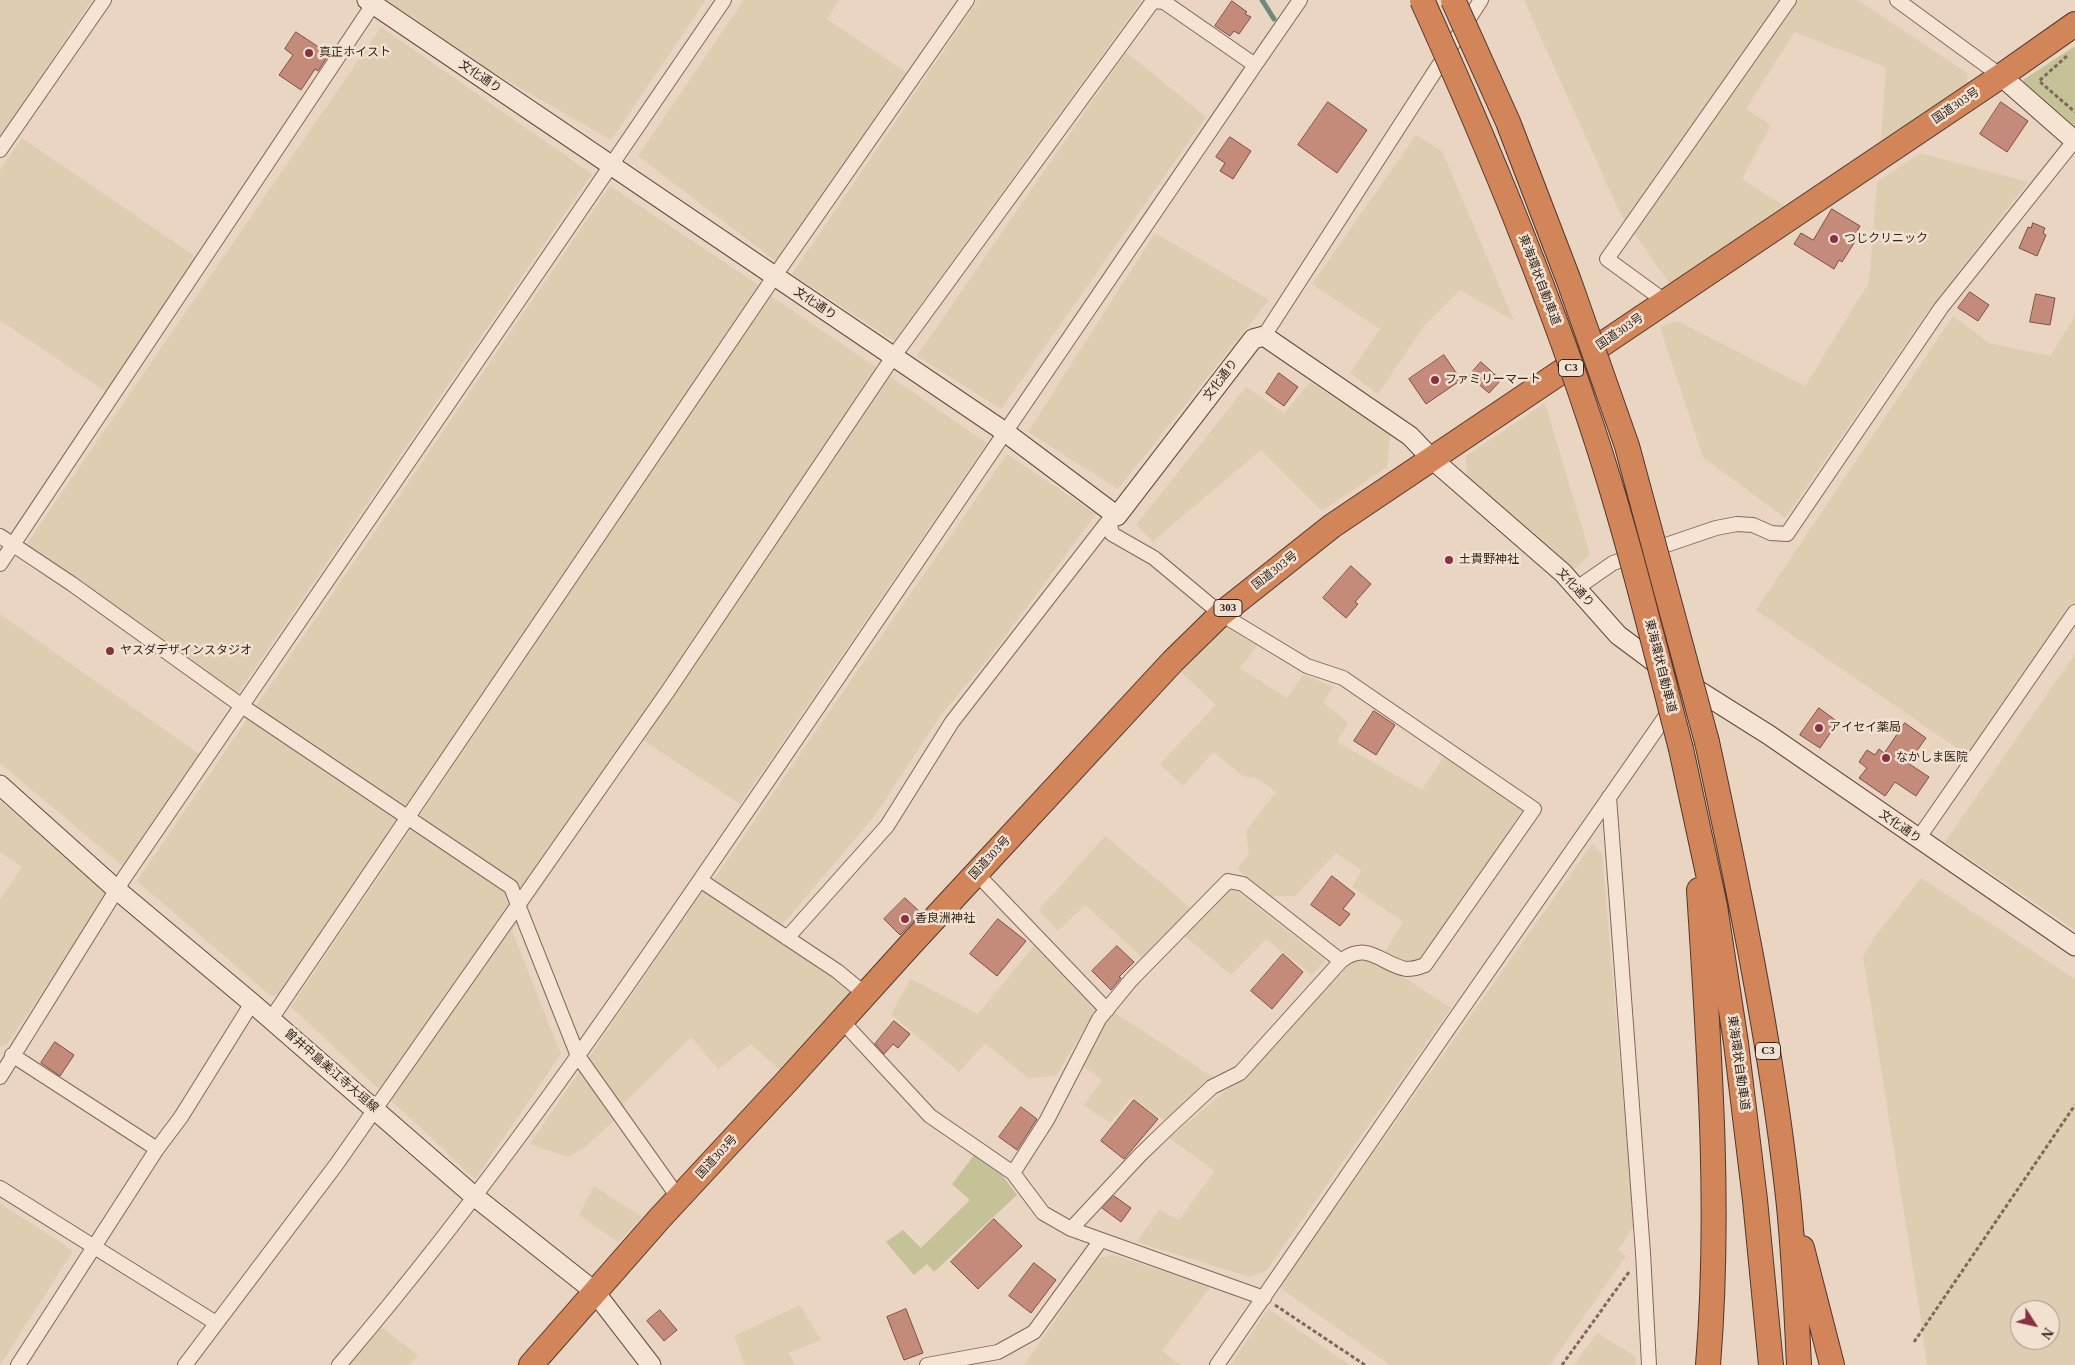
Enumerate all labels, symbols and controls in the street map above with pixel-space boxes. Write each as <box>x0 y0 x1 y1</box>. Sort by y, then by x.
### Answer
place label: 真正ホイスト <box>319 46 391 60</box>
marker: 真正ホイスト <box>303 47 315 59</box>
street label: 文化通り <box>456 58 504 96</box>
street label: 国道303号 <box>1930 85 1982 127</box>
place label: つじクリニック <box>1844 232 1928 246</box>
street label: 東海環状自動車道 <box>1515 233 1563 327</box>
marker: つじクリニック <box>1828 233 1840 245</box>
street label: 文化通り <box>791 285 839 323</box>
street label: 国道303号 <box>1594 311 1646 353</box>
street label: 文化通り <box>1201 356 1241 404</box>
road number: C3 <box>1558 359 1584 376</box>
place label: ファミリーマート <box>1445 373 1541 387</box>
marker: ファミリーマート <box>1429 374 1441 386</box>
street label: 国道303号 <box>1249 549 1301 593</box>
place label: 土貴野神社 <box>1459 553 1519 567</box>
marker: 土貴野神社 <box>1443 554 1455 566</box>
street label: 文化通り <box>1553 566 1597 610</box>
road number: 303 <box>1214 600 1242 616</box>
street label: 東海環状自動車道 <box>1641 618 1679 714</box>
place label: ヤスダデザインスタジオ <box>120 644 252 658</box>
marker: ヤスダデザインスタジオ <box>104 645 116 657</box>
place label: アイセイ薬局 <box>1829 721 1901 735</box>
marker: アイセイ薬局 <box>1813 722 1825 734</box>
place label: なかしま医院 <box>1896 751 1968 765</box>
marker: なかしま医院 <box>1880 752 1892 764</box>
street label: 文化通り <box>1876 807 1924 847</box>
street label: 国道303号 <box>966 833 1014 883</box>
place label: 香良洲神社 <box>915 912 975 926</box>
marker: 香良洲神社 <box>899 913 911 925</box>
street label: 東海環状自動車道 <box>1724 1014 1752 1112</box>
street label: 曽井中島美江寺大垣線 <box>281 1026 381 1116</box>
road number: C3 <box>1756 1042 1780 1060</box>
street label: 国道303号 <box>693 1132 741 1182</box>
north arrow <box>2010 1300 2060 1350</box>
text: N <box>2038 1325 2056 1342</box>

